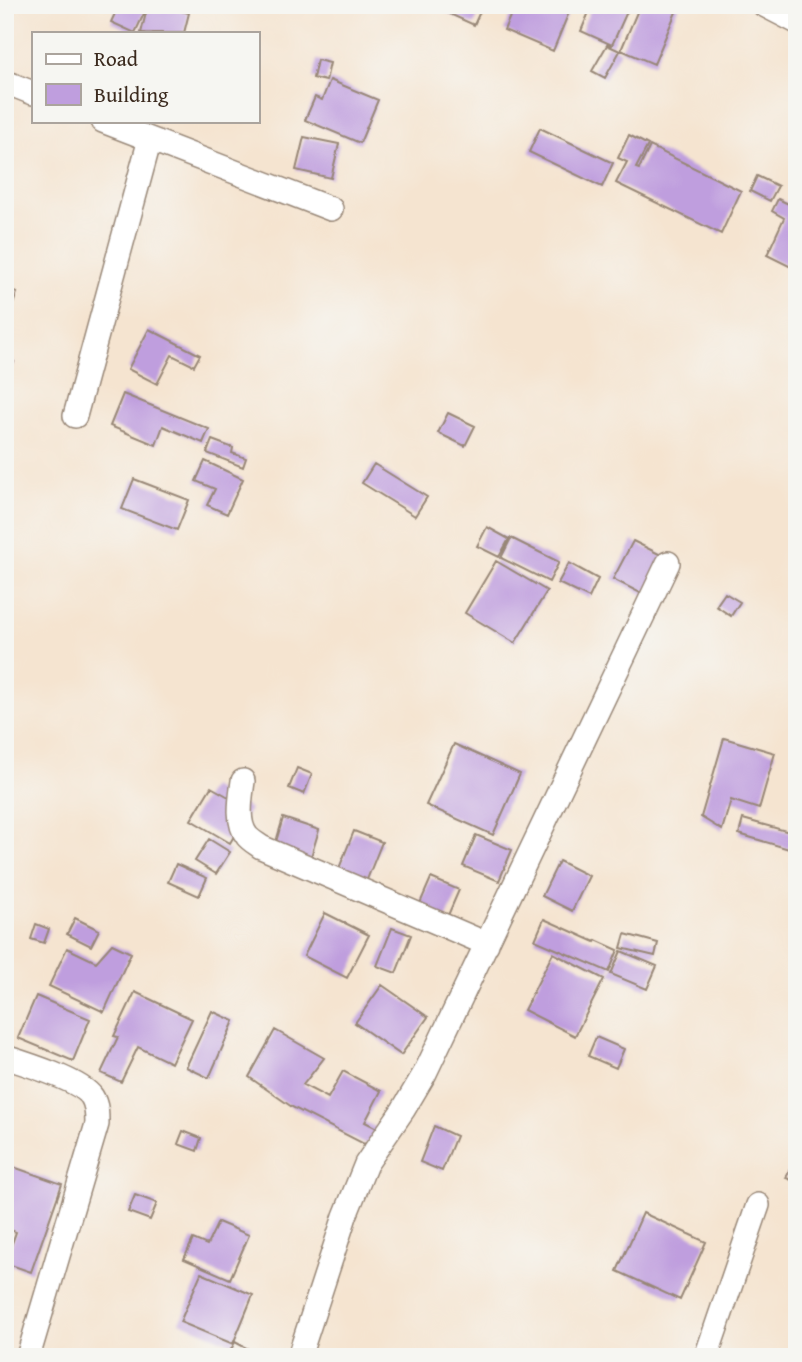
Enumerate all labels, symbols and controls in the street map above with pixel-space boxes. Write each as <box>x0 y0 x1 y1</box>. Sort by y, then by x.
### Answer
legend <box>32 32 259 122</box>
text: Road <box>94 43 139 74</box>
text: Building <box>94 79 169 110</box>

